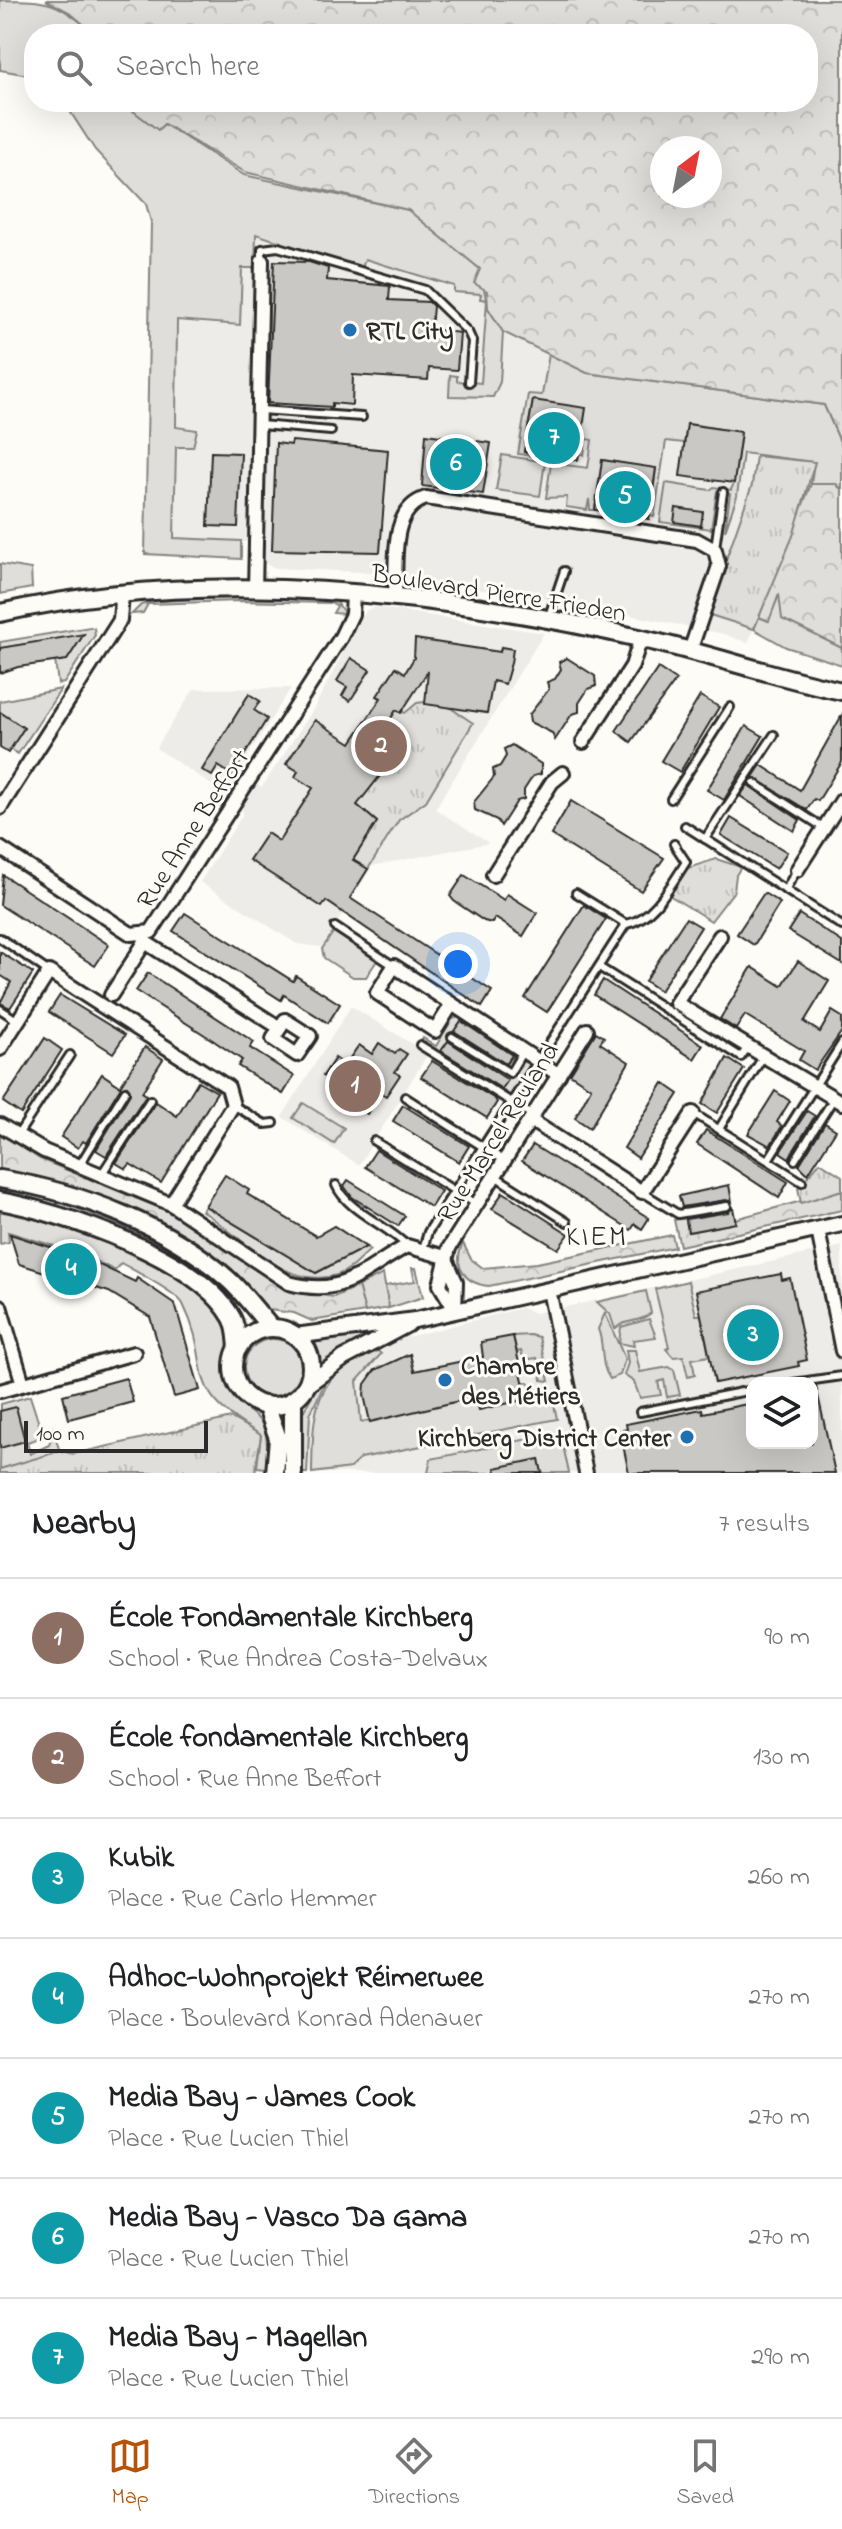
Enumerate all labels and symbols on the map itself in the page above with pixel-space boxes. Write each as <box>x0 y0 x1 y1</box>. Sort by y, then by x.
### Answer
north arrow <box>650 136 722 208</box>
place label: RTL City <box>366 314 454 352</box>
marker: RTL City <box>341 321 359 339</box>
pin: 7 <box>528 408 580 468</box>
pin: 6 <box>430 434 482 494</box>
pin: 5 <box>599 467 651 527</box>
street label: Boulevard Pierre Frieden <box>367 556 629 634</box>
pin: 2 <box>355 716 407 776</box>
street label: Rue Anne Beffort <box>129 742 261 917</box>
your location <box>438 944 478 984</box>
street label: Rue Marcel Reuland <box>429 1036 570 1231</box>
pin: 1 <box>329 1056 381 1116</box>
district label: KIEM <box>566 1218 628 1259</box>
pin: 4 <box>45 1239 97 1299</box>
pin: 3 <box>727 1305 779 1365</box>
place label: Chambre des Métiers <box>461 1349 581 1417</box>
marker: Chambre des Métiers <box>436 1371 454 1389</box>
scale bar <box>24 1417 208 1453</box>
place label: Kirchberg District Center <box>418 1421 672 1460</box>
marker: Kirchberg District Center <box>678 1428 696 1446</box>

